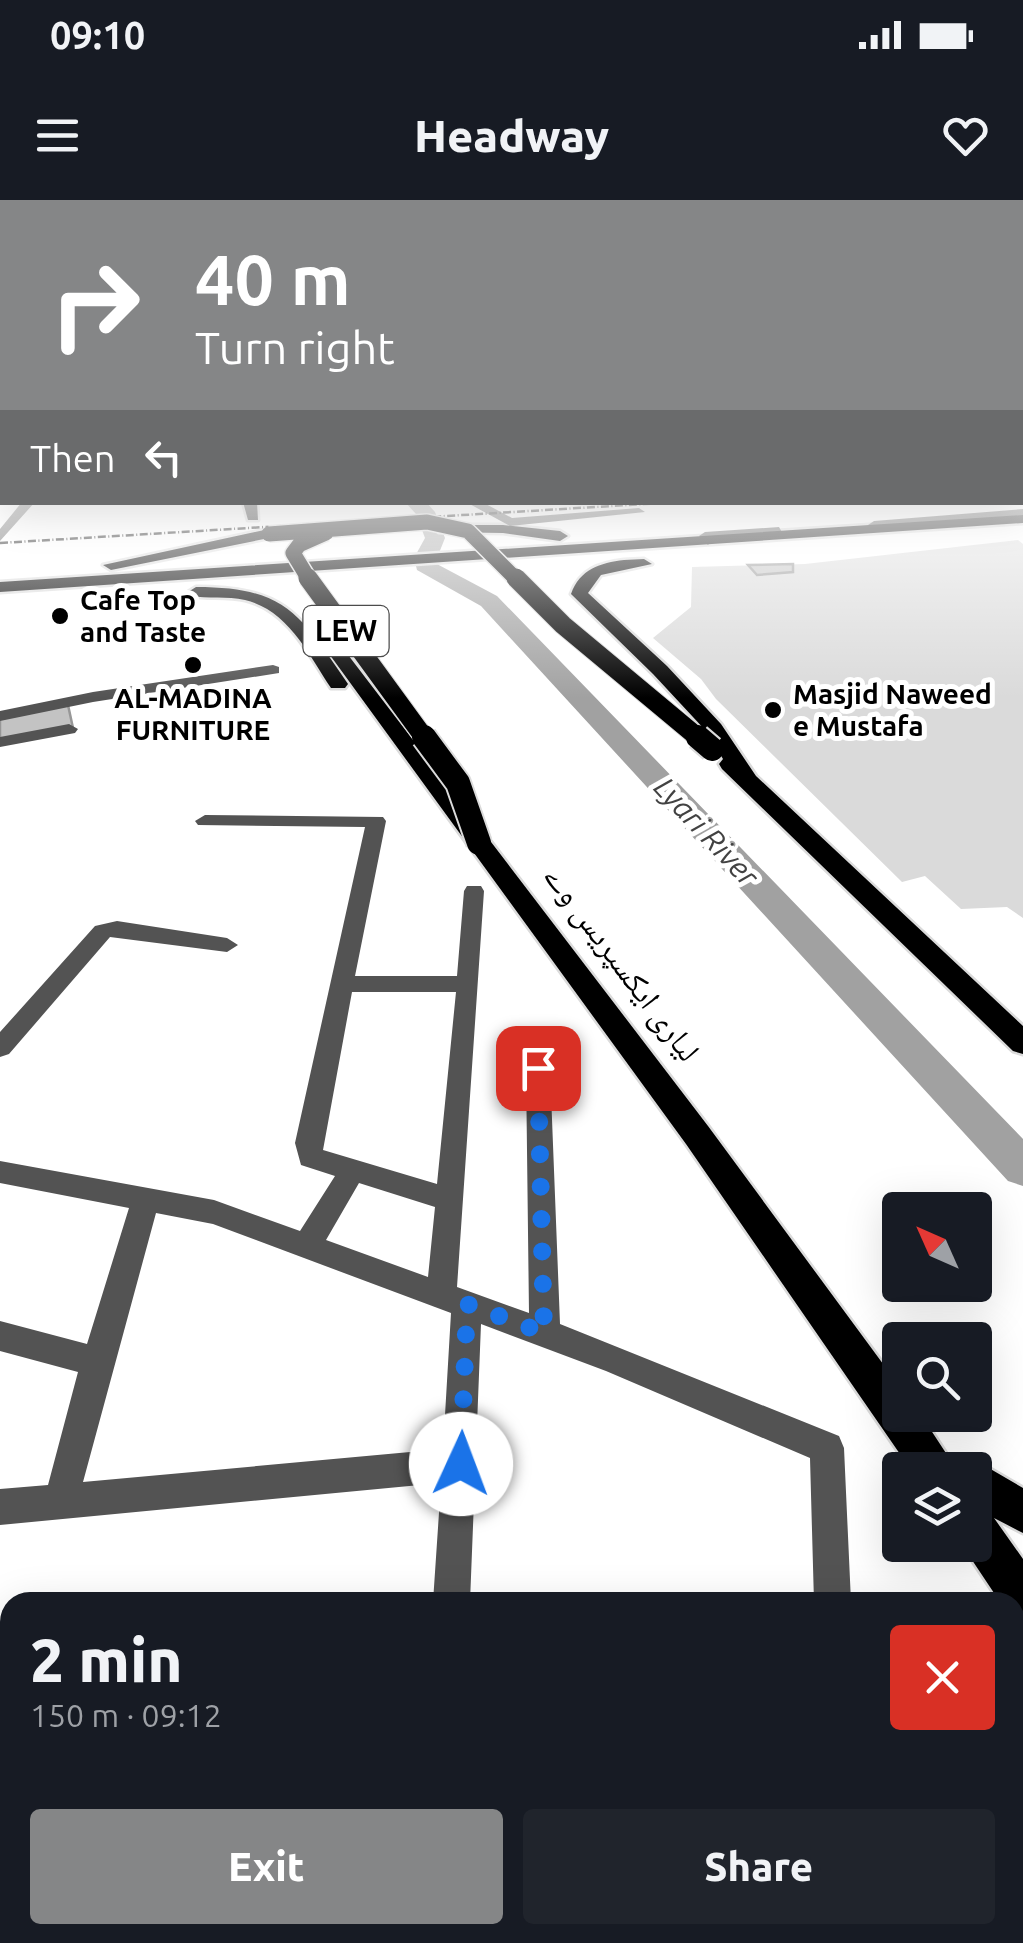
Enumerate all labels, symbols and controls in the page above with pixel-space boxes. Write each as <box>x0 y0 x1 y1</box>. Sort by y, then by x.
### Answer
text: 09:10 <box>50 14 145 56</box>
icon: menu <box>30 108 85 163</box>
icon: heart <box>938 108 993 163</box>
text: Headway <box>414 110 609 161</box>
icon: right <box>30 240 160 370</box>
text: 40 m <box>195 240 351 318</box>
text: Turn right <box>195 322 395 373</box>
icon: left <box>136 430 191 485</box>
text: Then <box>30 437 116 479</box>
place label: Cafe Top and Taste <box>80 584 206 647</box>
marker: Cafe Top and Taste <box>49 605 71 627</box>
road number: LEW <box>304 606 388 656</box>
marker: AL-MADINA FURNITURE <box>182 654 204 676</box>
place label: Masjid Naweed e Mustafa <box>793 678 992 741</box>
place label: AL-MADINA FURNITURE <box>114 682 272 745</box>
marker: Masjid Naweed e Mustafa <box>762 699 784 721</box>
water label: Lyari River <box>648 770 767 894</box>
street label: لیاری ایکسپریس وے <box>535 858 708 1069</box>
pin <box>496 1026 581 1111</box>
icon: arrive <box>511 1041 566 1096</box>
north arrow <box>882 1192 992 1302</box>
map controls <box>882 1192 992 1562</box>
button: search <box>882 1322 992 1432</box>
position arrow <box>409 1412 513 1516</box>
button: layers <box>882 1452 992 1562</box>
button: close <box>890 1625 995 1730</box>
text: 2 min <box>30 1626 183 1693</box>
text: 150 m · 09:12 <box>30 1697 222 1733</box>
button: Exit <box>30 1809 503 1924</box>
button: Share <box>523 1809 995 1924</box>

